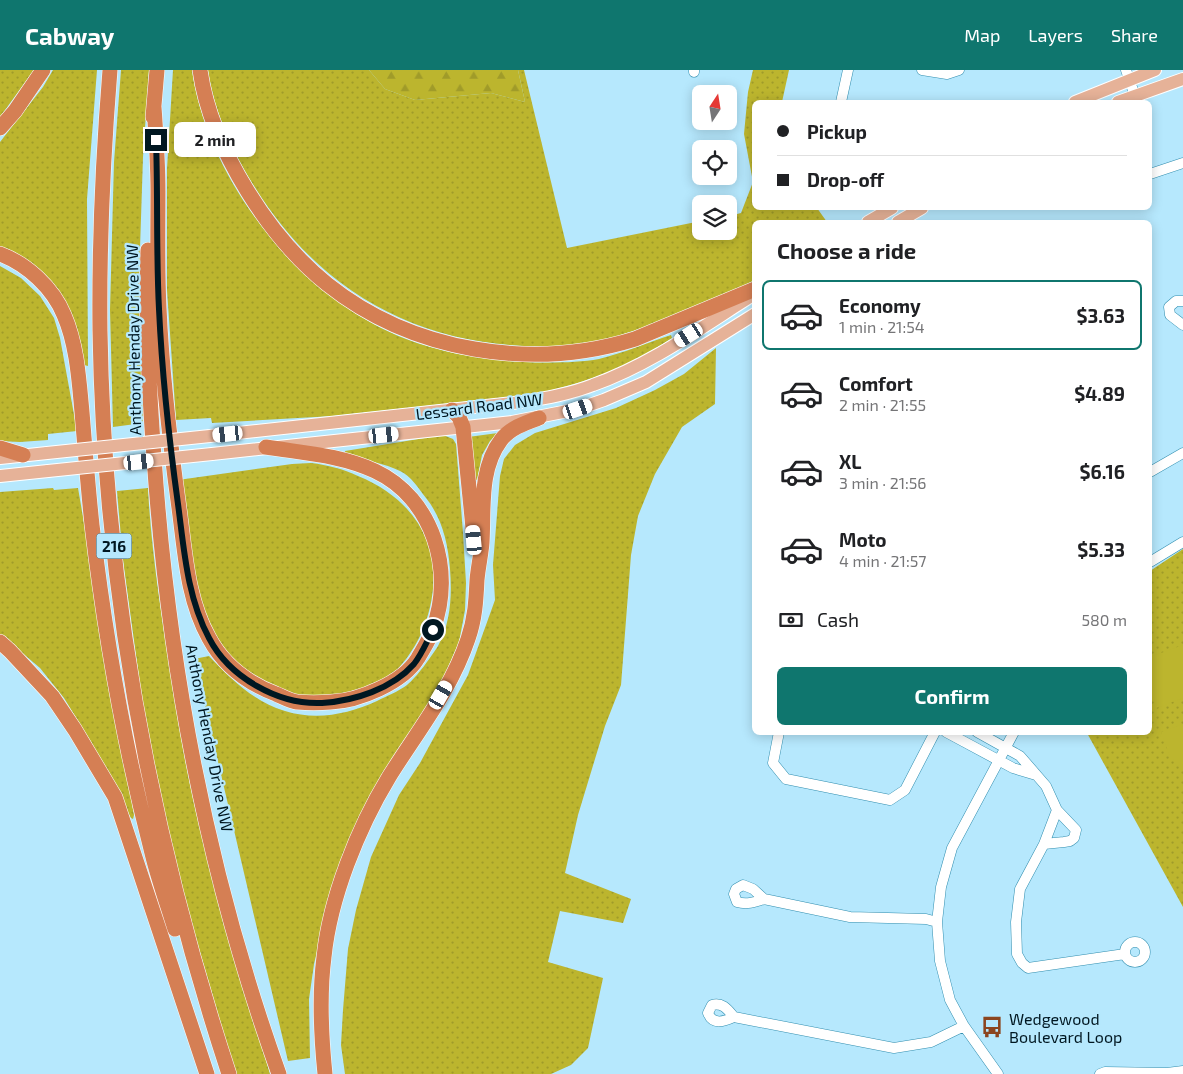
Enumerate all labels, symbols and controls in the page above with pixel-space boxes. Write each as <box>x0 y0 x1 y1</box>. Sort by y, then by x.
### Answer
text: Cabway <box>25 21 114 50</box>
text: Map <box>964 24 1000 46</box>
text: Layers <box>1028 24 1083 46</box>
text: Share <box>1111 24 1158 46</box>
north arrow <box>692 85 738 130</box>
map controls <box>692 85 737 240</box>
text: Pickup <box>807 120 867 143</box>
callout: 2 min <box>174 122 256 158</box>
route end <box>145 129 167 151</box>
text: 2 min <box>195 130 235 149</box>
button: locate <box>692 140 737 185</box>
text: Drop-off <box>807 168 884 191</box>
button: layers <box>692 195 737 240</box>
text: Choose a ride <box>777 237 916 263</box>
street label: Anthony Henday Drive NW <box>122 244 144 436</box>
icon: car <box>779 293 824 338</box>
text: Economy <box>839 294 921 317</box>
text: $3.63 <box>1077 304 1125 327</box>
text: 1 min · 21:54 <box>839 317 925 336</box>
car <box>672 321 705 349</box>
icon: car <box>779 371 824 416</box>
text: Comfort <box>839 372 913 395</box>
text: $4.89 <box>1074 382 1125 405</box>
street label: Lessard Road NW <box>414 389 544 423</box>
text: 2 min · 21:55 <box>839 395 926 414</box>
car <box>561 397 594 421</box>
car <box>212 425 243 443</box>
car <box>368 426 399 444</box>
icon: car <box>779 449 824 494</box>
text: XL <box>839 450 861 473</box>
car <box>123 453 154 471</box>
text: $6.16 <box>1080 460 1125 483</box>
text: 3 min · 21:56 <box>839 473 927 492</box>
car <box>465 524 482 556</box>
icon: car <box>779 527 824 572</box>
text: Moto <box>839 528 887 551</box>
road number: 216 <box>96 534 132 558</box>
text: $5.33 <box>1077 538 1125 561</box>
text: 4 min · 21:57 <box>839 551 927 570</box>
icon: cash <box>777 606 805 634</box>
text: Cash <box>817 608 859 631</box>
text: 580 m <box>1081 610 1127 629</box>
route start <box>422 619 444 641</box>
street label: Anthony Henday Drive NW <box>182 642 238 834</box>
button: Confirm <box>777 667 1127 725</box>
car <box>427 678 454 712</box>
place label: Wedgewood Boulevard Loop <box>1009 1009 1122 1046</box>
bus stop icon: Wedgewood Boulevard Loop <box>979 1014 1005 1040</box>

